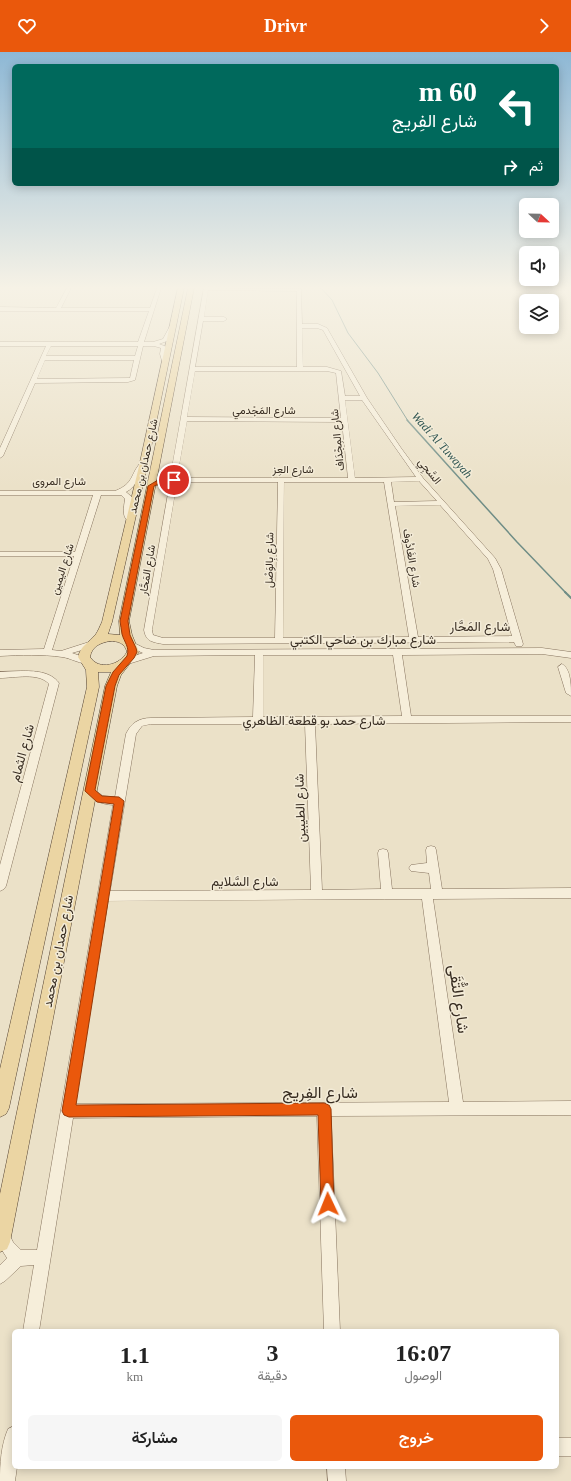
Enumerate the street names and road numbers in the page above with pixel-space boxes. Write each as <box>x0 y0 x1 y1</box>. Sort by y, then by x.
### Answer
street label: شارع المَجْدمي <box>232 404 296 420</box>
street label: شارع المِجْدَاف <box>328 408 348 472</box>
street label: شارع حمدان بن محمد <box>126 417 162 515</box>
street label: السَّجِي <box>413 456 444 489</box>
street label: شارع العِز <box>271 463 314 477</box>
street label: شارع المروى <box>32 475 86 489</box>
street label: شارع الغَادُوف <box>399 528 423 589</box>
street label: شارع بِالوَصْل <box>263 532 278 588</box>
street label: شارع اليمين <box>48 542 78 597</box>
street label: شارع المَحَّار <box>136 544 159 598</box>
street label: شارع المَحَّار <box>449 619 510 636</box>
street label: شارع مبارك بن ضاحي الكتبي <box>290 632 436 650</box>
street label: شارع حمد بو قطعة الظاهري <box>243 713 385 731</box>
street label: شارع الثمام <box>7 722 39 784</box>
street label: شارع الطيبين <box>291 773 311 843</box>
street label: شارع السَّلايم <box>211 874 279 891</box>
street label: شارع حمدان بن محمد <box>40 894 78 1009</box>
street label: شارع التُّقَى <box>443 963 475 1035</box>
street label: شارع الفِريج <box>282 1084 358 1104</box>

